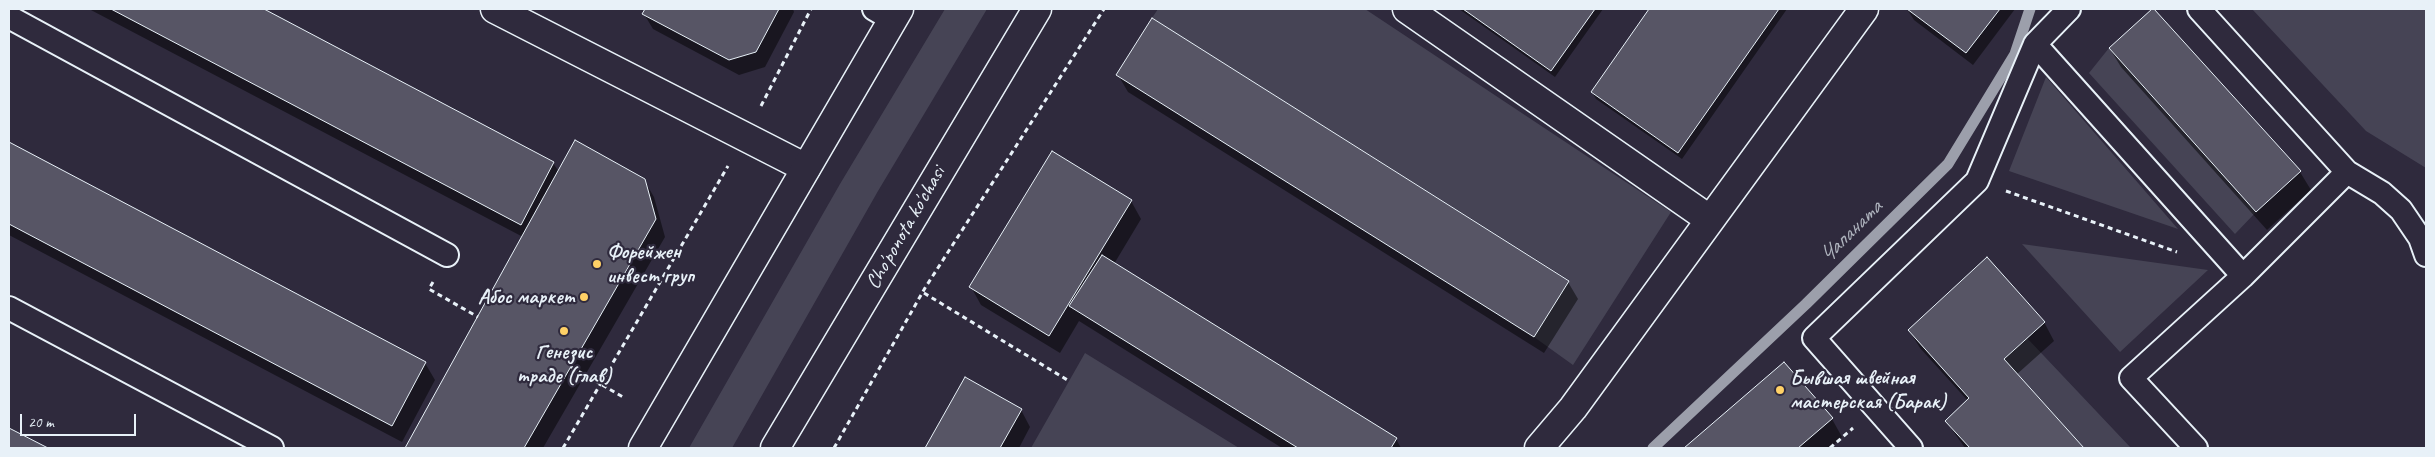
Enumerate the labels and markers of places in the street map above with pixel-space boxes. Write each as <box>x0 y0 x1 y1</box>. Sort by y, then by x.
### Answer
place label: Форейжен инвест груп <box>607 239 695 289</box>
marker: Форейжен инвест груп <box>591 258 603 270</box>
place label: Абос маркет <box>478 284 574 310</box>
marker: Абос маркет <box>578 291 590 303</box>
marker: Генезис траде (глав) <box>558 325 570 337</box>
place label: Генезис траде (глав) <box>517 339 611 389</box>
place label: Бывшая швейная мастерская (Барак) <box>1790 365 1946 415</box>
marker: Бывшая швейная мастерская (Барак) <box>1774 384 1786 396</box>

